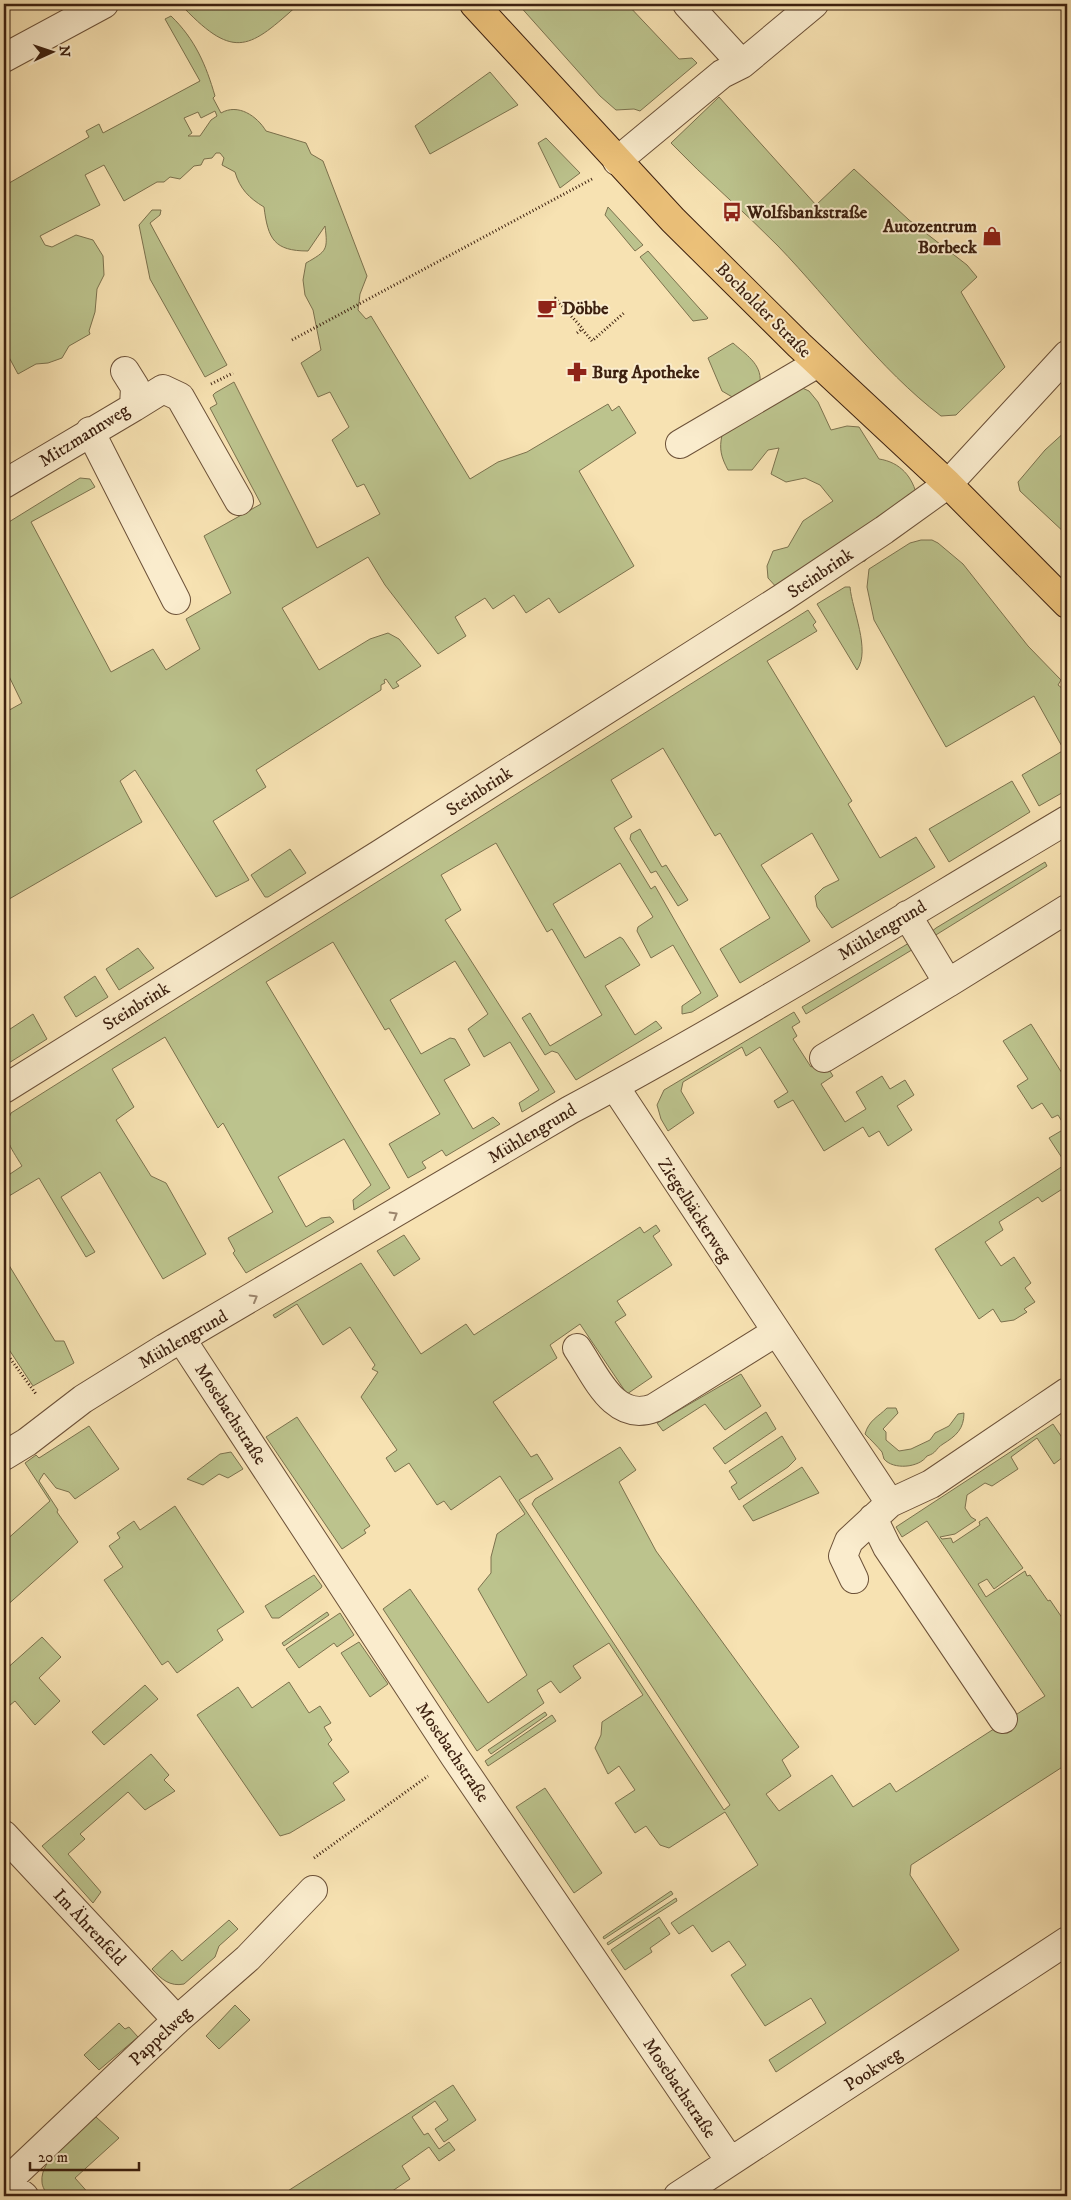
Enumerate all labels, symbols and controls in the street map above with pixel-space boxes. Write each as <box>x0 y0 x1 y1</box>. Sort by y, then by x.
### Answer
north arrow <box>28 28 78 78</box>
text: N <box>55 45 73 58</box>
bus stop icon: Wolfsbankstraße <box>721 201 743 223</box>
place label: Wolfsbankstraße <box>746 202 868 224</box>
place label: Autozentrum Borbeck <box>882 216 978 259</box>
shop icon: Autozentrum Borbeck <box>981 225 1003 247</box>
street label: Bocholder Straße <box>711 258 816 363</box>
cafe icon: Döbbe <box>536 297 558 319</box>
place label: Döbbe <box>562 298 609 320</box>
pharmacy icon: Burg Apotheke <box>566 361 588 383</box>
place label: Burg Apotheke <box>592 362 700 384</box>
street label: Mitzmannweg <box>35 399 134 472</box>
street label: Steinbrink <box>783 544 858 604</box>
street label: Steinbrink <box>442 762 517 821</box>
street label: Mühlengrund <box>834 896 931 966</box>
street label: Steinbrink <box>99 978 174 1036</box>
street label: Mühlengrund <box>484 1099 581 1169</box>
street label: Ziegelbäckerweg <box>652 1154 736 1267</box>
one-way arrow <box>389 1212 398 1222</box>
one-way arrow <box>249 1294 258 1304</box>
street label: Mühlengrund <box>135 1306 232 1374</box>
street label: Mosebachstraße <box>189 1360 271 1469</box>
street label: Mosebachstraße <box>411 1698 494 1807</box>
street label: Im Ährenfeld <box>48 1885 130 1971</box>
street label: Pappelweg <box>125 2002 196 2071</box>
street label: Mosebachstraße <box>638 2034 721 2143</box>
street label: Pookweg <box>841 2043 907 2097</box>
scale bar <box>30 2140 139 2172</box>
text: 20 m <box>38 2148 68 2167</box>

